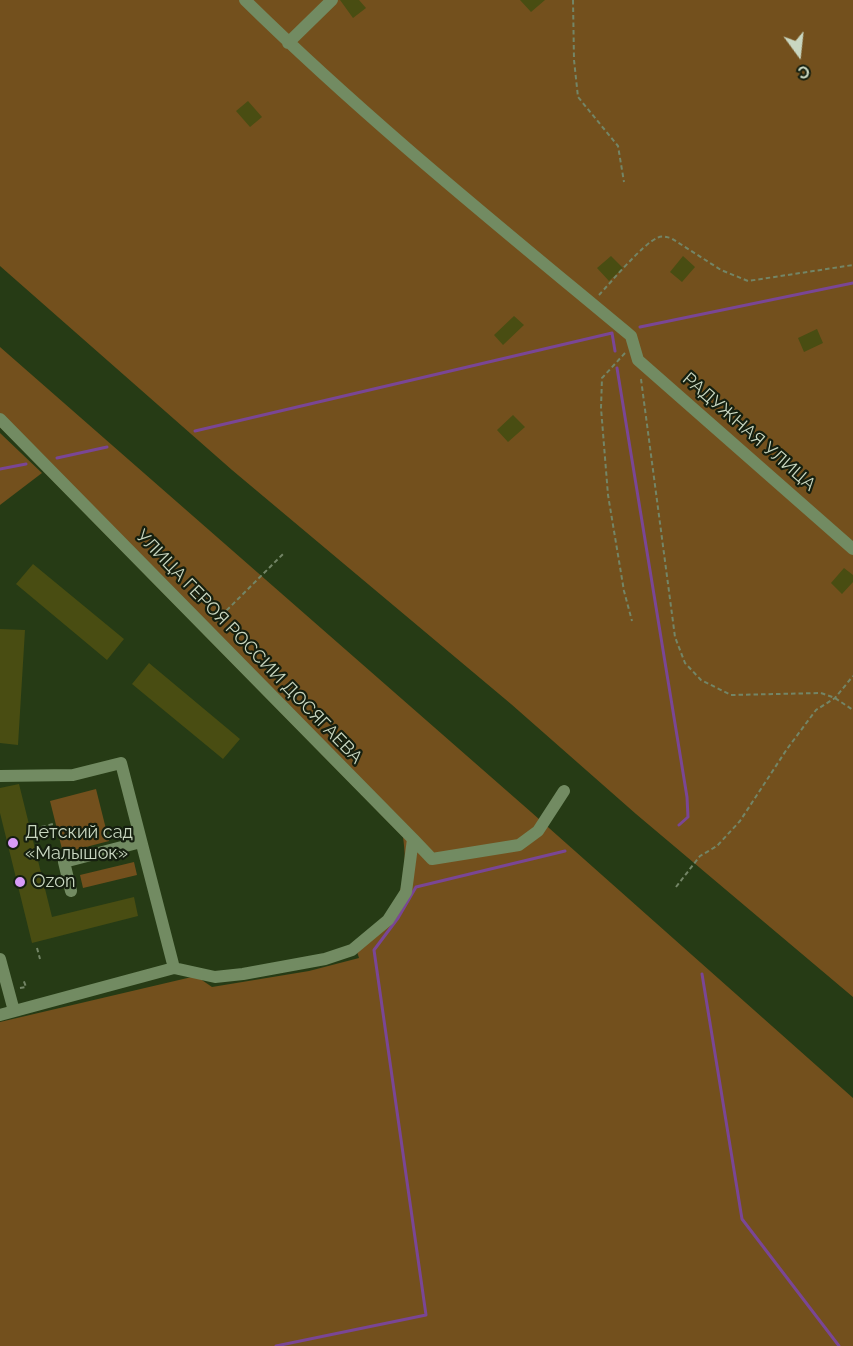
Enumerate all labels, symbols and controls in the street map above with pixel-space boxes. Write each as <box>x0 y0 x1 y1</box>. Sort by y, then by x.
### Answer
north arrow <box>769 24 829 84</box>
text: С <box>796 61 812 82</box>
street label: РАДУЖНАЯ УЛИЦА <box>678 368 820 496</box>
street label: УЛИЦА ГЕРОЯ РОССИИ ДОСЯГАЕВА <box>131 525 367 769</box>
place label: Детский сад «Малышок» <box>25 822 133 864</box>
marker: Детский сад «Малышок» <box>6 836 20 850</box>
place label: Ozon <box>32 871 75 893</box>
marker: Ozon <box>13 875 27 889</box>

